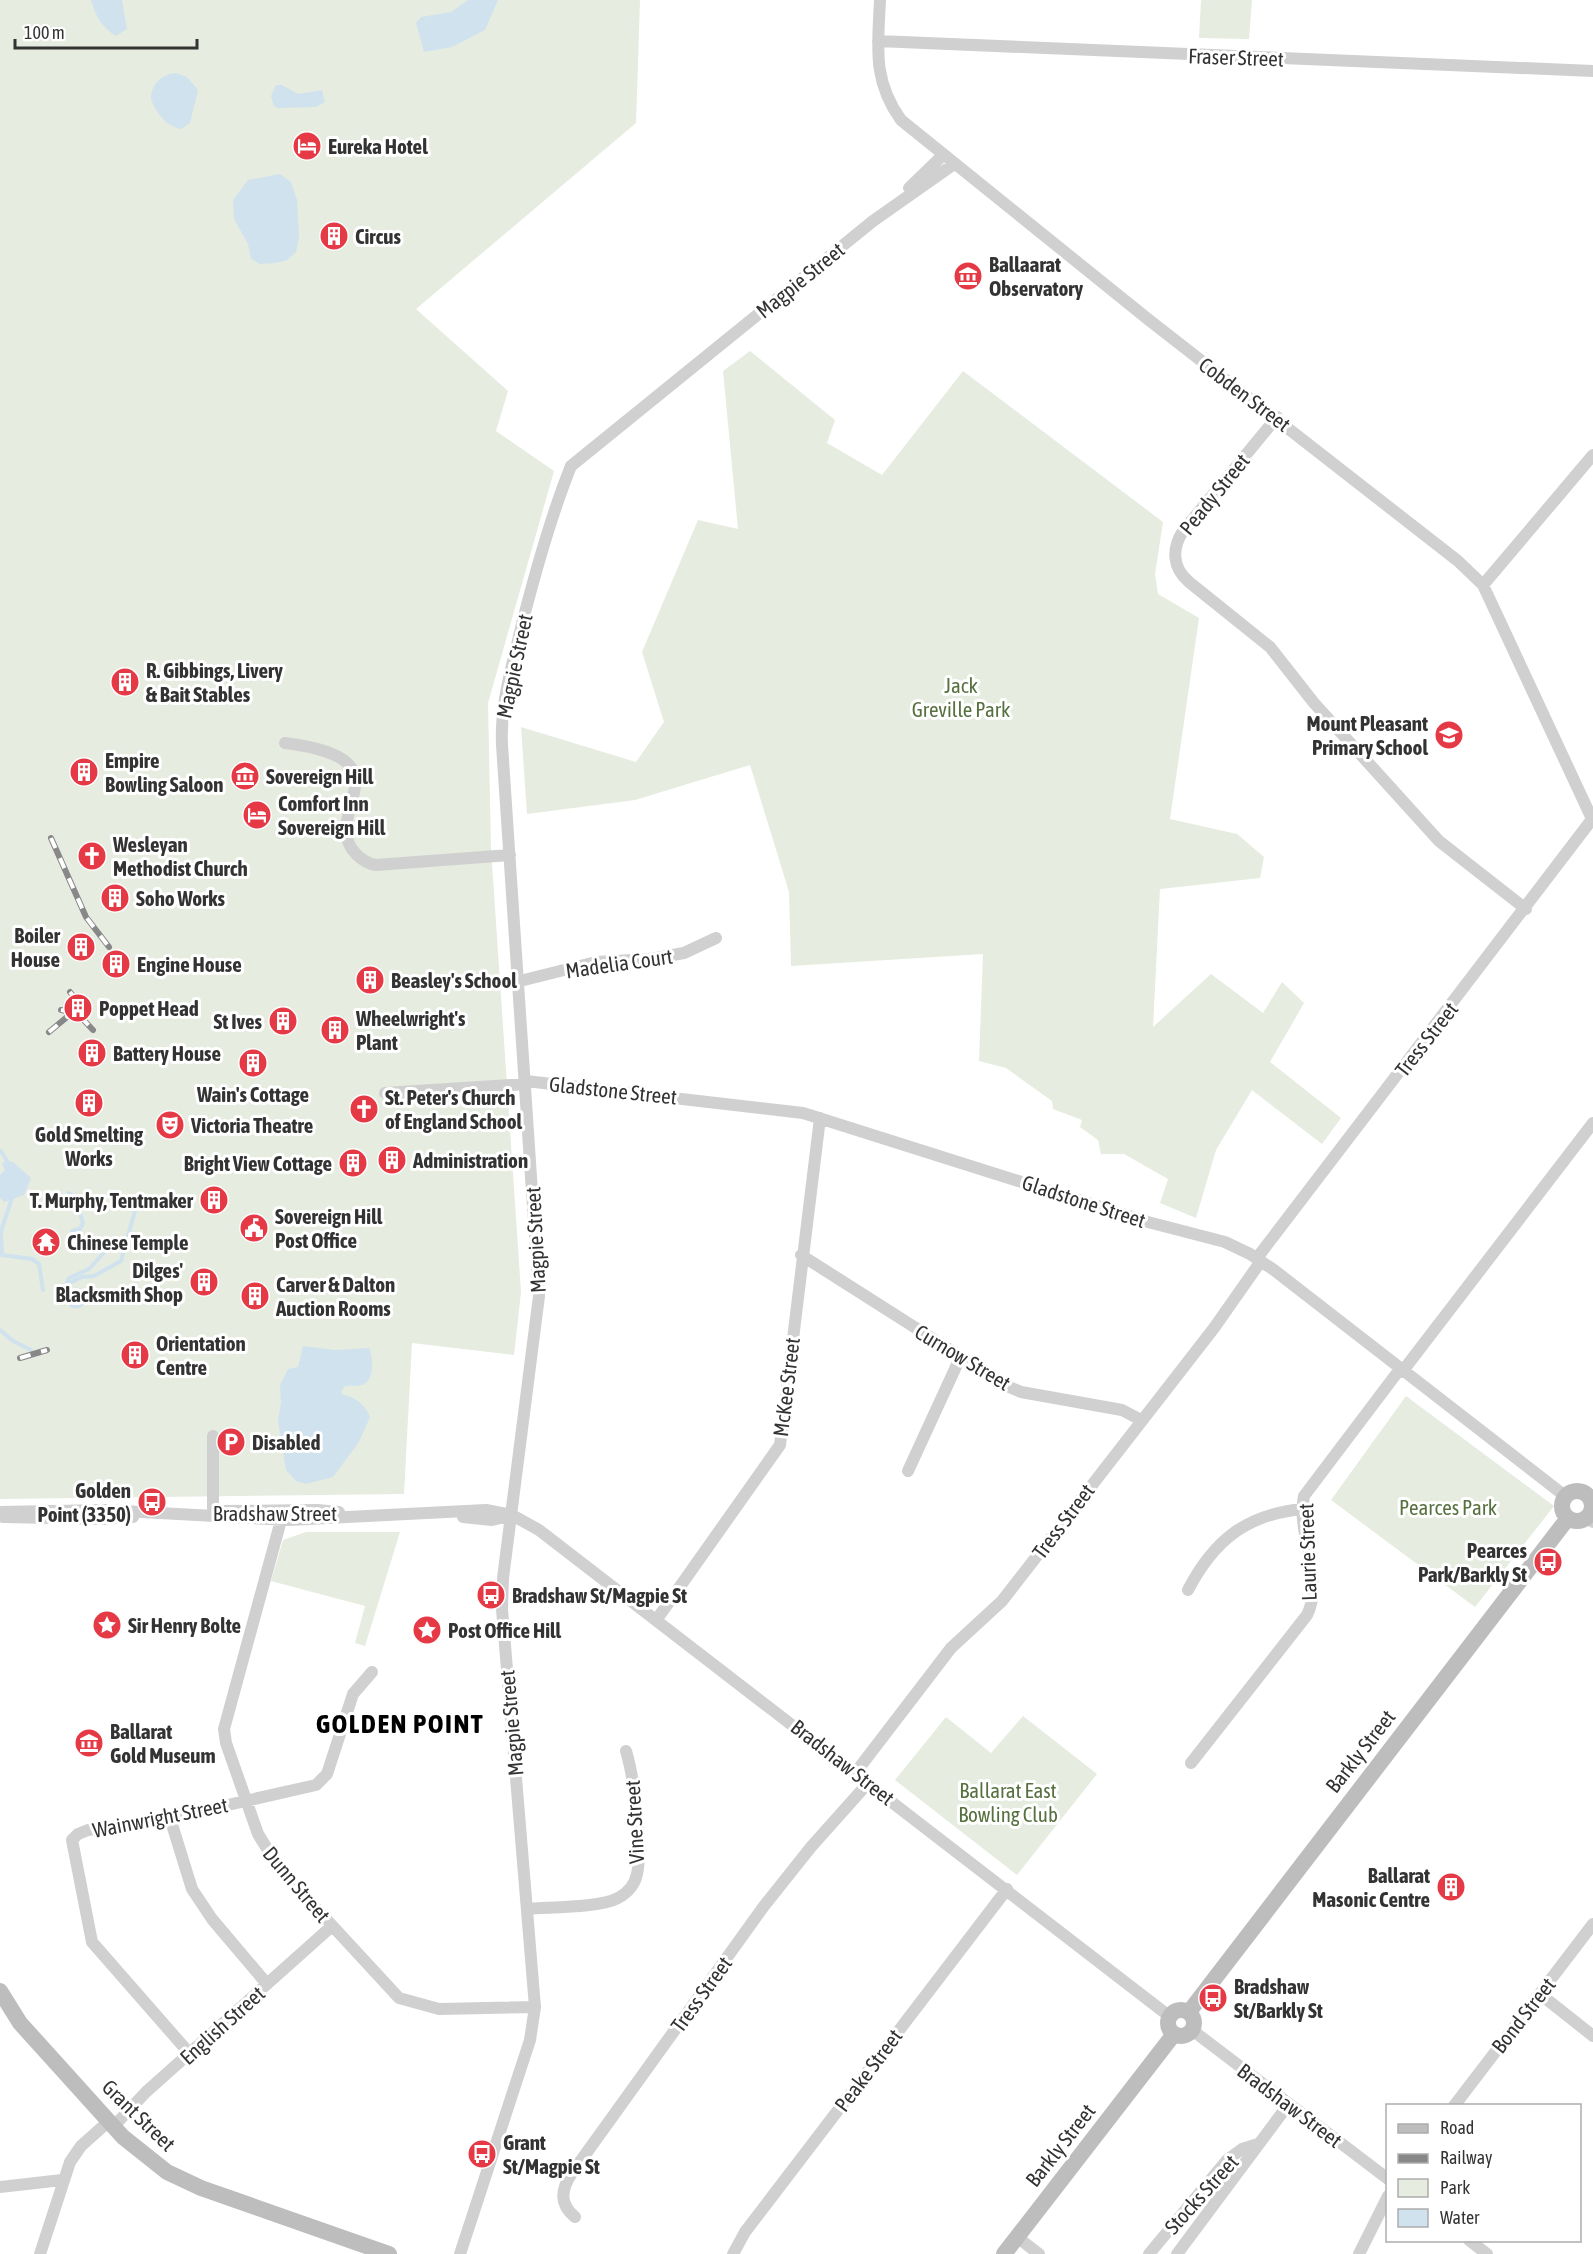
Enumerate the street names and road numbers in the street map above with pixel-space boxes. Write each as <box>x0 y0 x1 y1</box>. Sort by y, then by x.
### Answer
street label: Fraser Street <box>1188 43 1284 71</box>
street label: Magpie Street <box>751 237 849 323</box>
street label: Cobden Street <box>1195 352 1295 436</box>
street label: Peady Street <box>1174 449 1254 539</box>
street label: Magpie Street <box>491 612 537 720</box>
street label: Madelia Court <box>564 944 674 982</box>
street label: Tress Street <box>1390 997 1462 1081</box>
street label: Gladstone Street <box>548 1071 678 1109</box>
street label: Gladstone Street <box>1019 1170 1149 1232</box>
street label: Magpie Street <box>520 1186 550 1294</box>
street label: Curnow Street <box>911 1319 1015 1395</box>
street label: McKee Street <box>768 1336 804 1438</box>
street label: Tress Street <box>1027 1479 1099 1563</box>
street label: Bradshaw Street <box>213 1501 337 1525</box>
street label: Laurie Street <box>1293 1503 1321 1601</box>
street label: Magpie Street <box>494 1669 528 1777</box>
street label: Barkly Street <box>1320 1705 1400 1797</box>
street label: Bradshaw Street <box>787 1714 899 1810</box>
street label: Vine Street <box>620 1780 648 1864</box>
street label: Wainwright Street <box>90 1792 230 1842</box>
street label: Dunn Street <box>258 1841 336 1927</box>
street label: Tress Street <box>666 1952 736 2036</box>
street label: Bond Street <box>1486 1973 1560 2057</box>
street label: English Street <box>175 1981 269 2069</box>
street label: Peake Street <box>829 2024 907 2116</box>
street label: Bradshaw Street <box>1233 2058 1347 2152</box>
street label: Grant Street <box>98 2074 180 2156</box>
street label: Barkly Street <box>1020 2099 1100 2191</box>
street label: Stocks Street <box>1159 2150 1243 2238</box>

